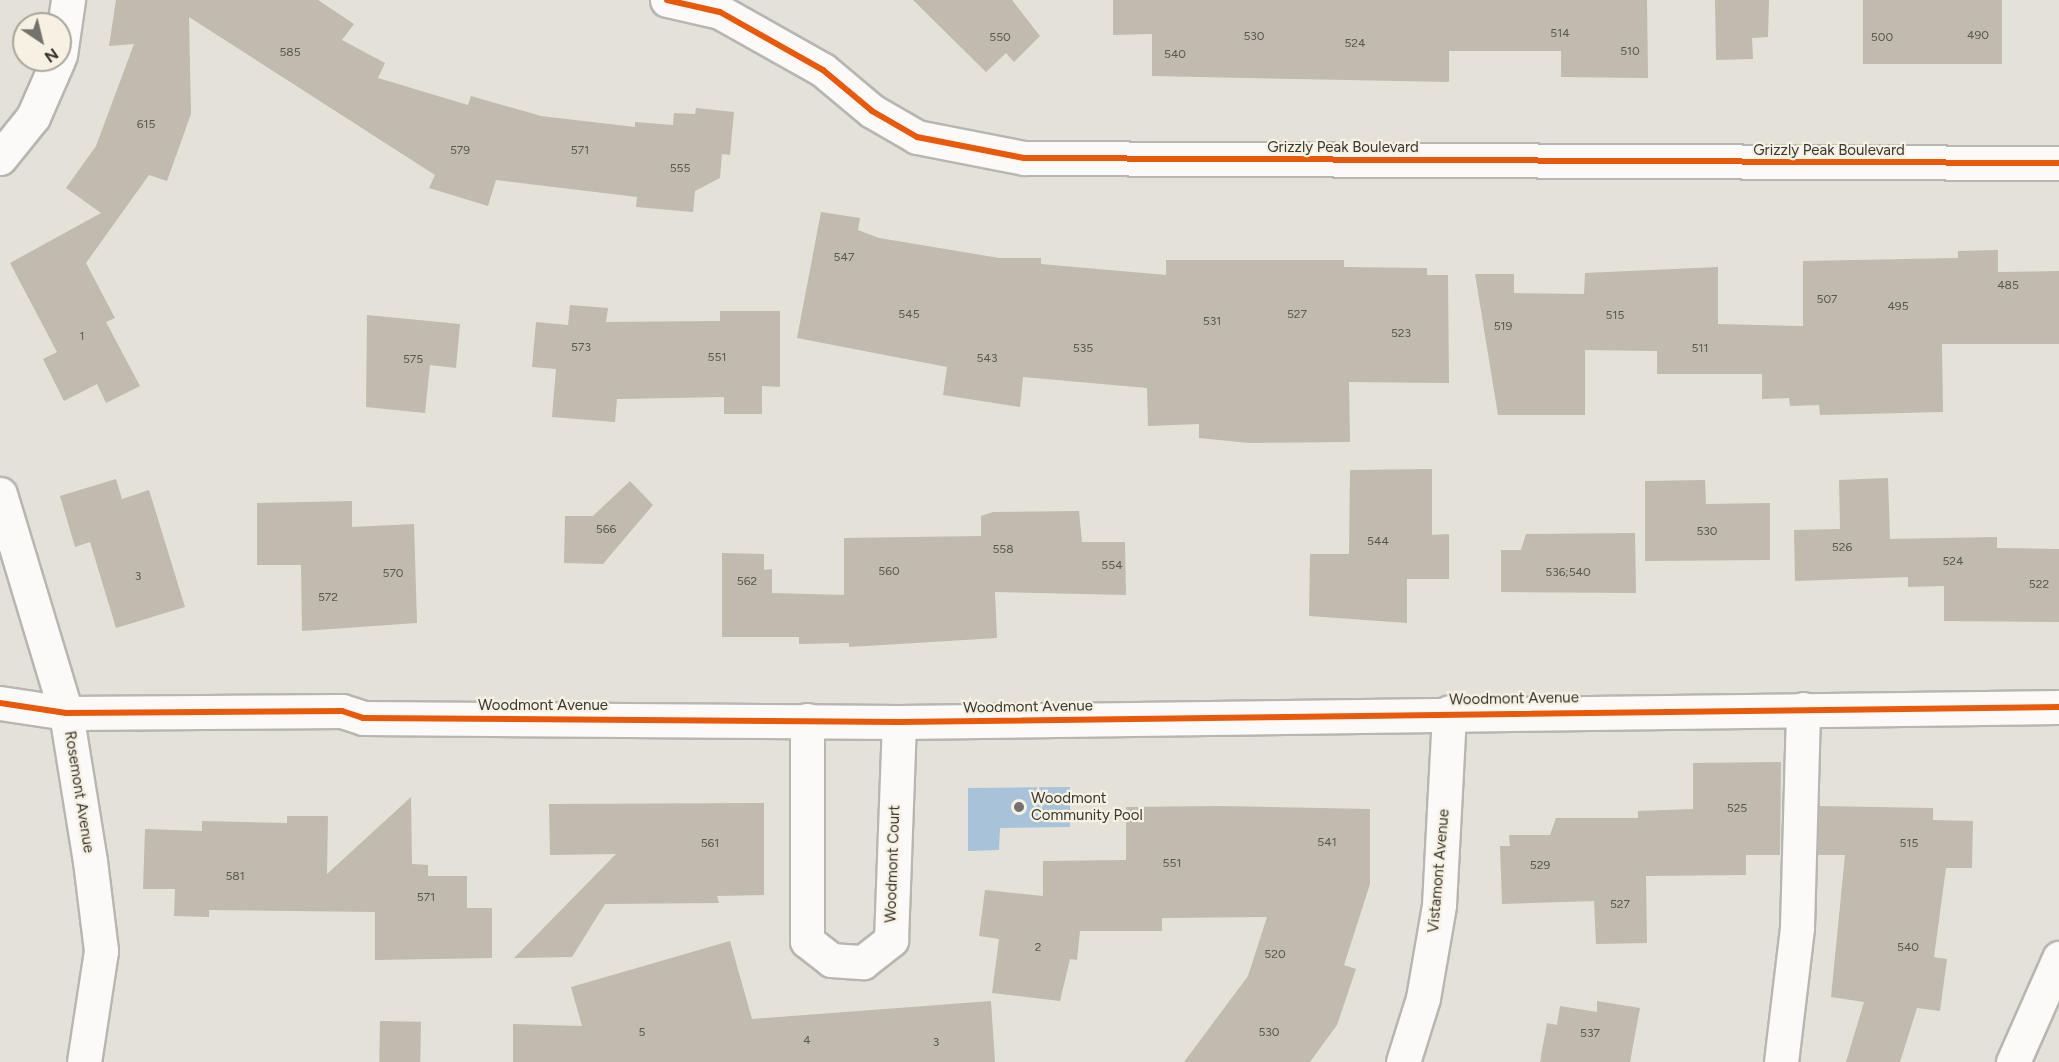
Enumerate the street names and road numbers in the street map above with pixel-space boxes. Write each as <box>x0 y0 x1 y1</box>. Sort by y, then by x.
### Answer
street label: Grizzly Peak Boulevard <box>1267 139 1419 157</box>
street label: Grizzly Peak Boulevard <box>1753 142 1905 160</box>
street label: Woodmont Avenue <box>1449 689 1579 709</box>
street label: Woodmont Avenue <box>478 697 608 715</box>
street label: Woodmont Avenue <box>963 697 1093 717</box>
street label: Rosemont Avenue <box>60 730 98 854</box>
street label: Woodmont Court <box>882 805 904 923</box>
street label: Vistamont Avenue <box>1425 808 1453 934</box>

